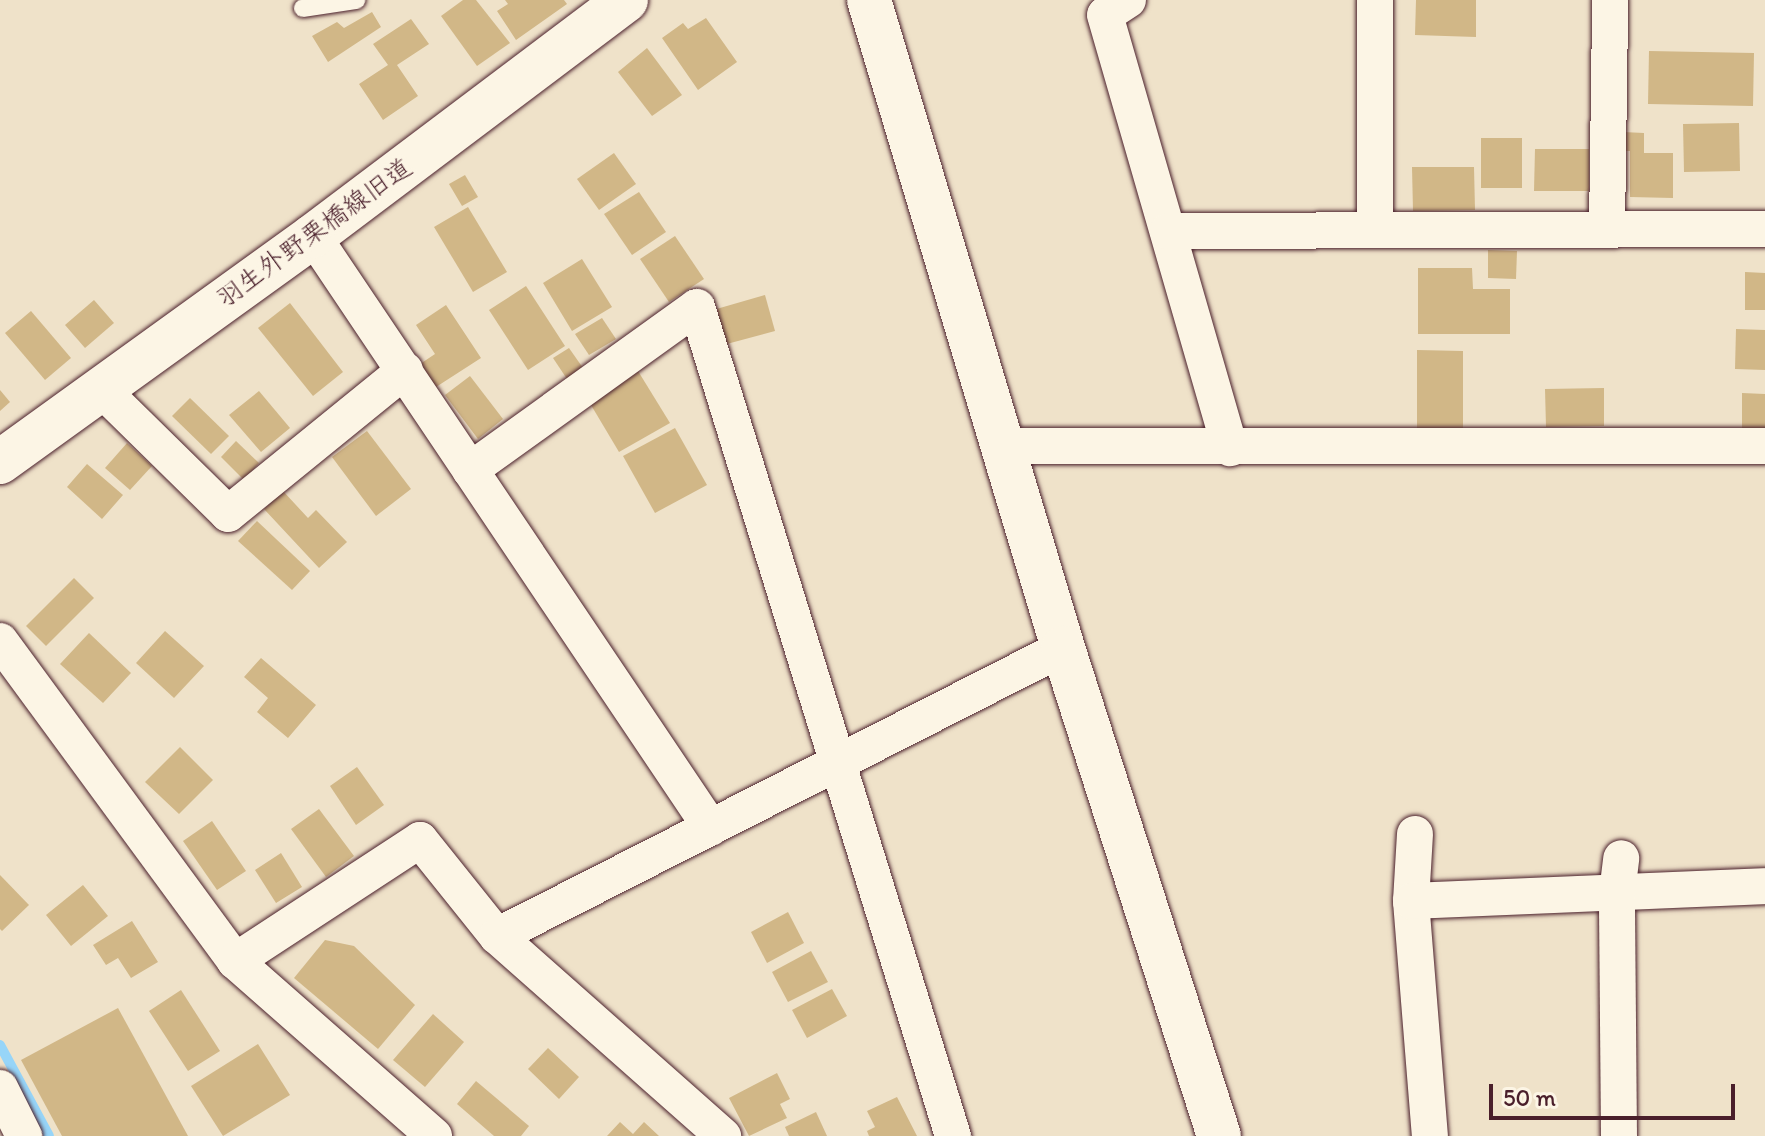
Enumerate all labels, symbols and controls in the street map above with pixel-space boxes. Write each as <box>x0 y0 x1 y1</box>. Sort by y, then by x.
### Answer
street label: 羽生外野栗橋線旧道 <box>210 152 418 314</box>
scale bar <box>1493 1068 1739 1118</box>
text: 50 m <box>1503 1083 1556 1112</box>

